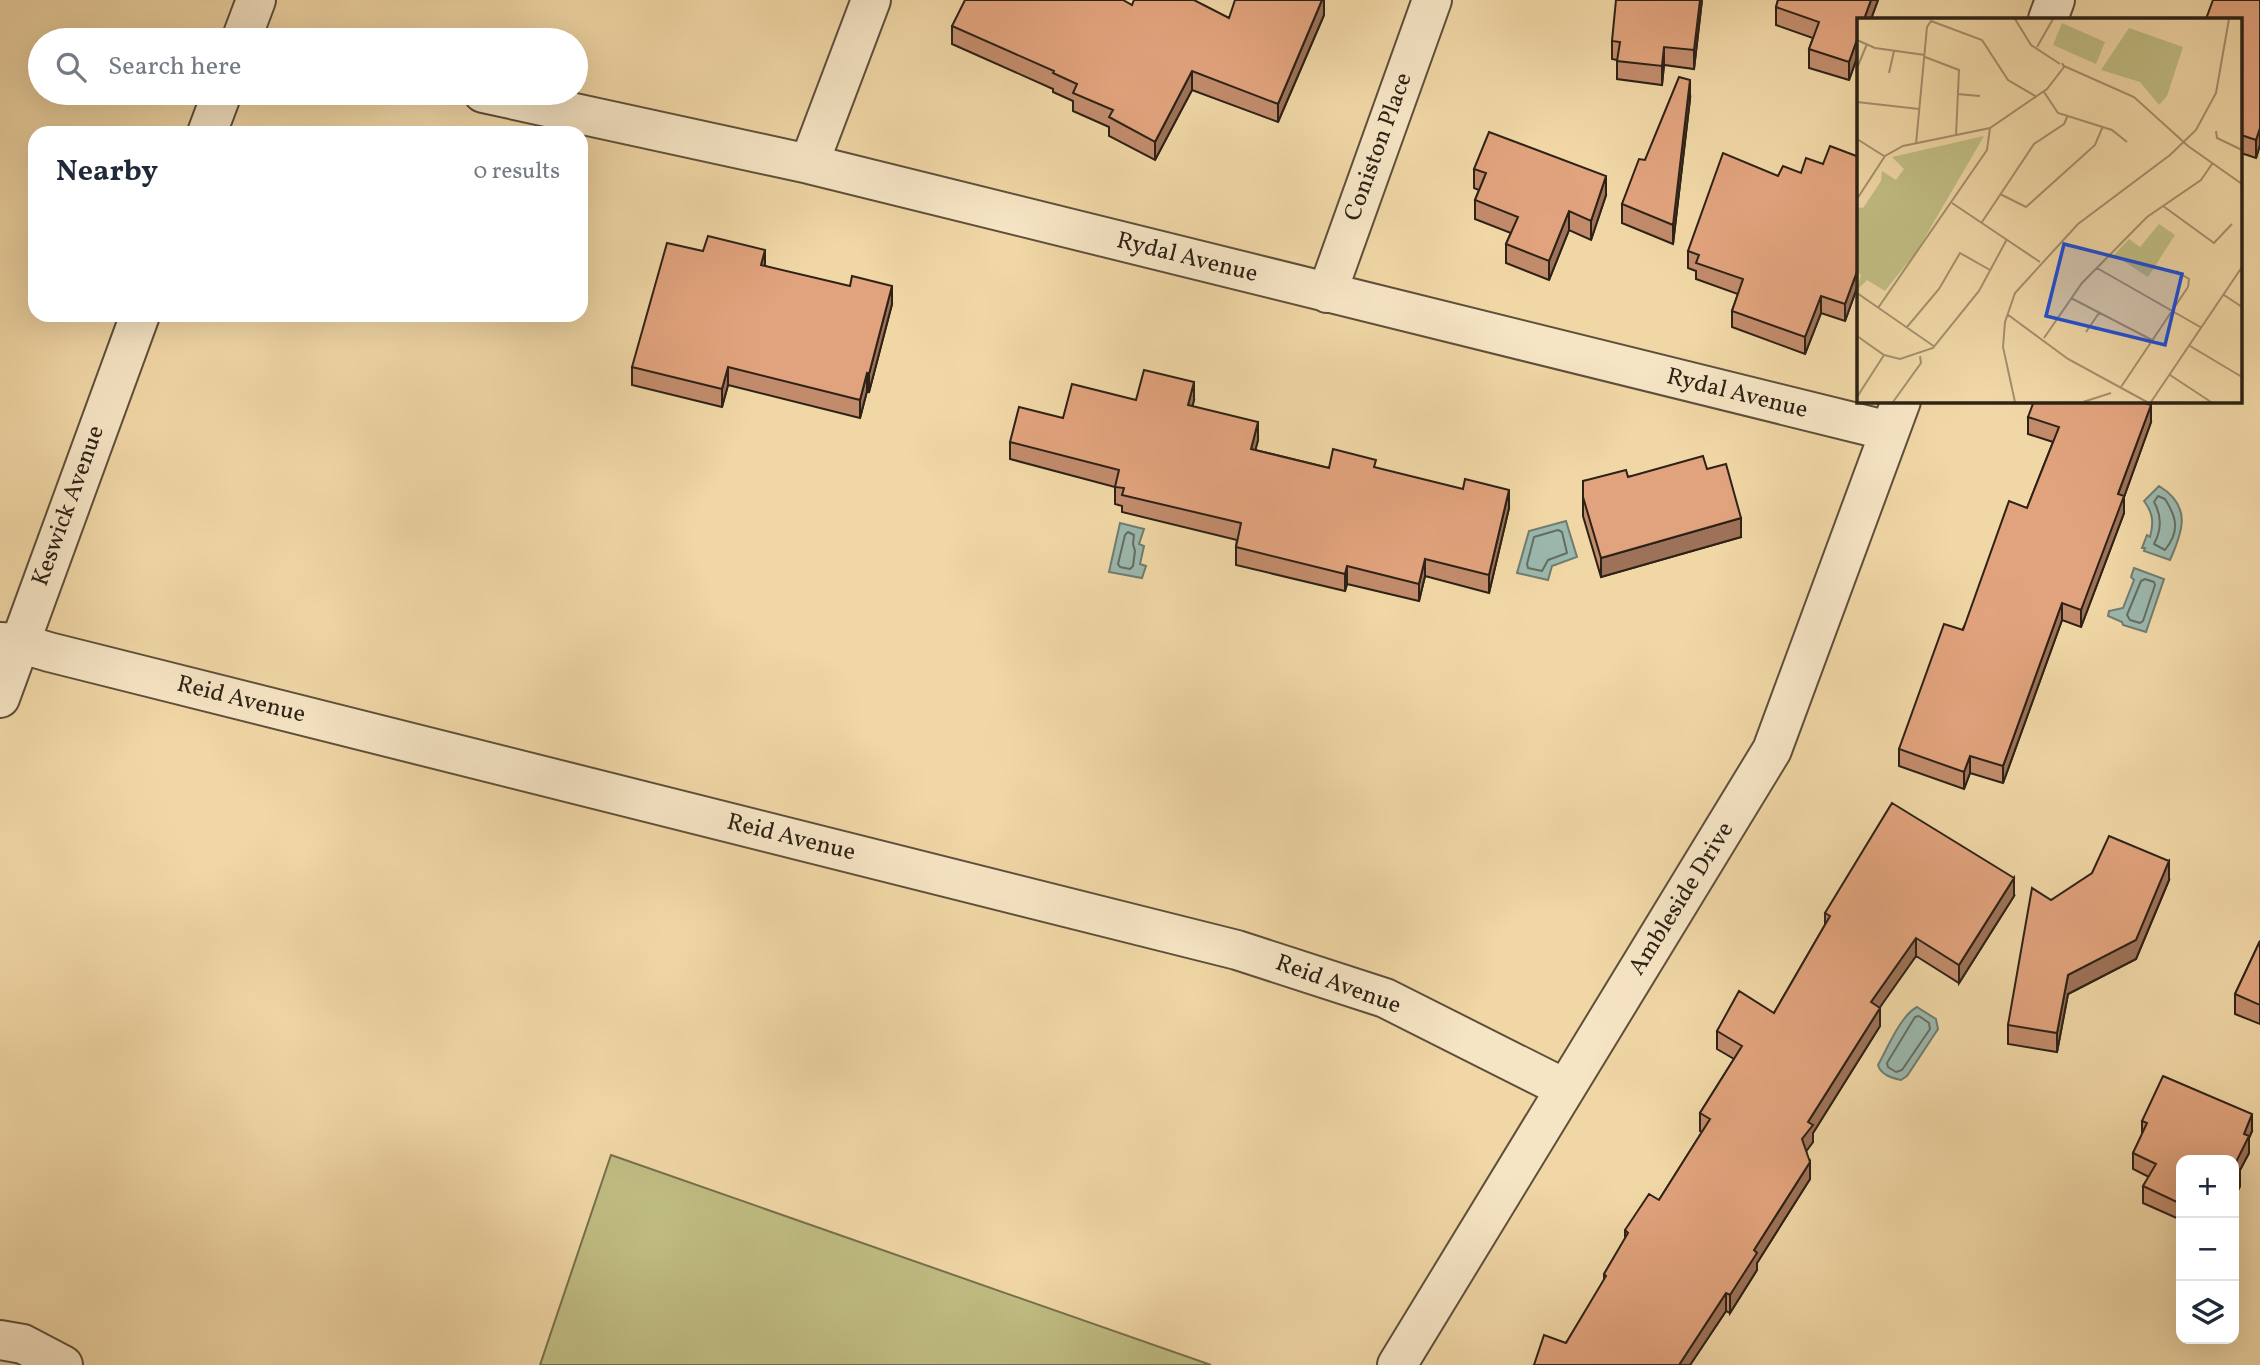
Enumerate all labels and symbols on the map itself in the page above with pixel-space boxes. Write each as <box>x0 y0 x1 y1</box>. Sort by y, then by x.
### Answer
inset map <box>1857 18 2242 402</box>
street label: Coniston Place <box>1336 68 1422 226</box>
street label: Rydal Avenue <box>1113 224 1261 292</box>
street label: Rydal Avenue <box>1663 360 1811 428</box>
street label: Keswick Avenue <box>24 421 114 591</box>
street label: Reid Avenue <box>173 668 309 732</box>
street label: Reid Avenue <box>723 806 859 870</box>
street label: Ambleside Drive <box>1621 816 1743 982</box>
street label: Reid Avenue <box>1270 947 1406 1023</box>

